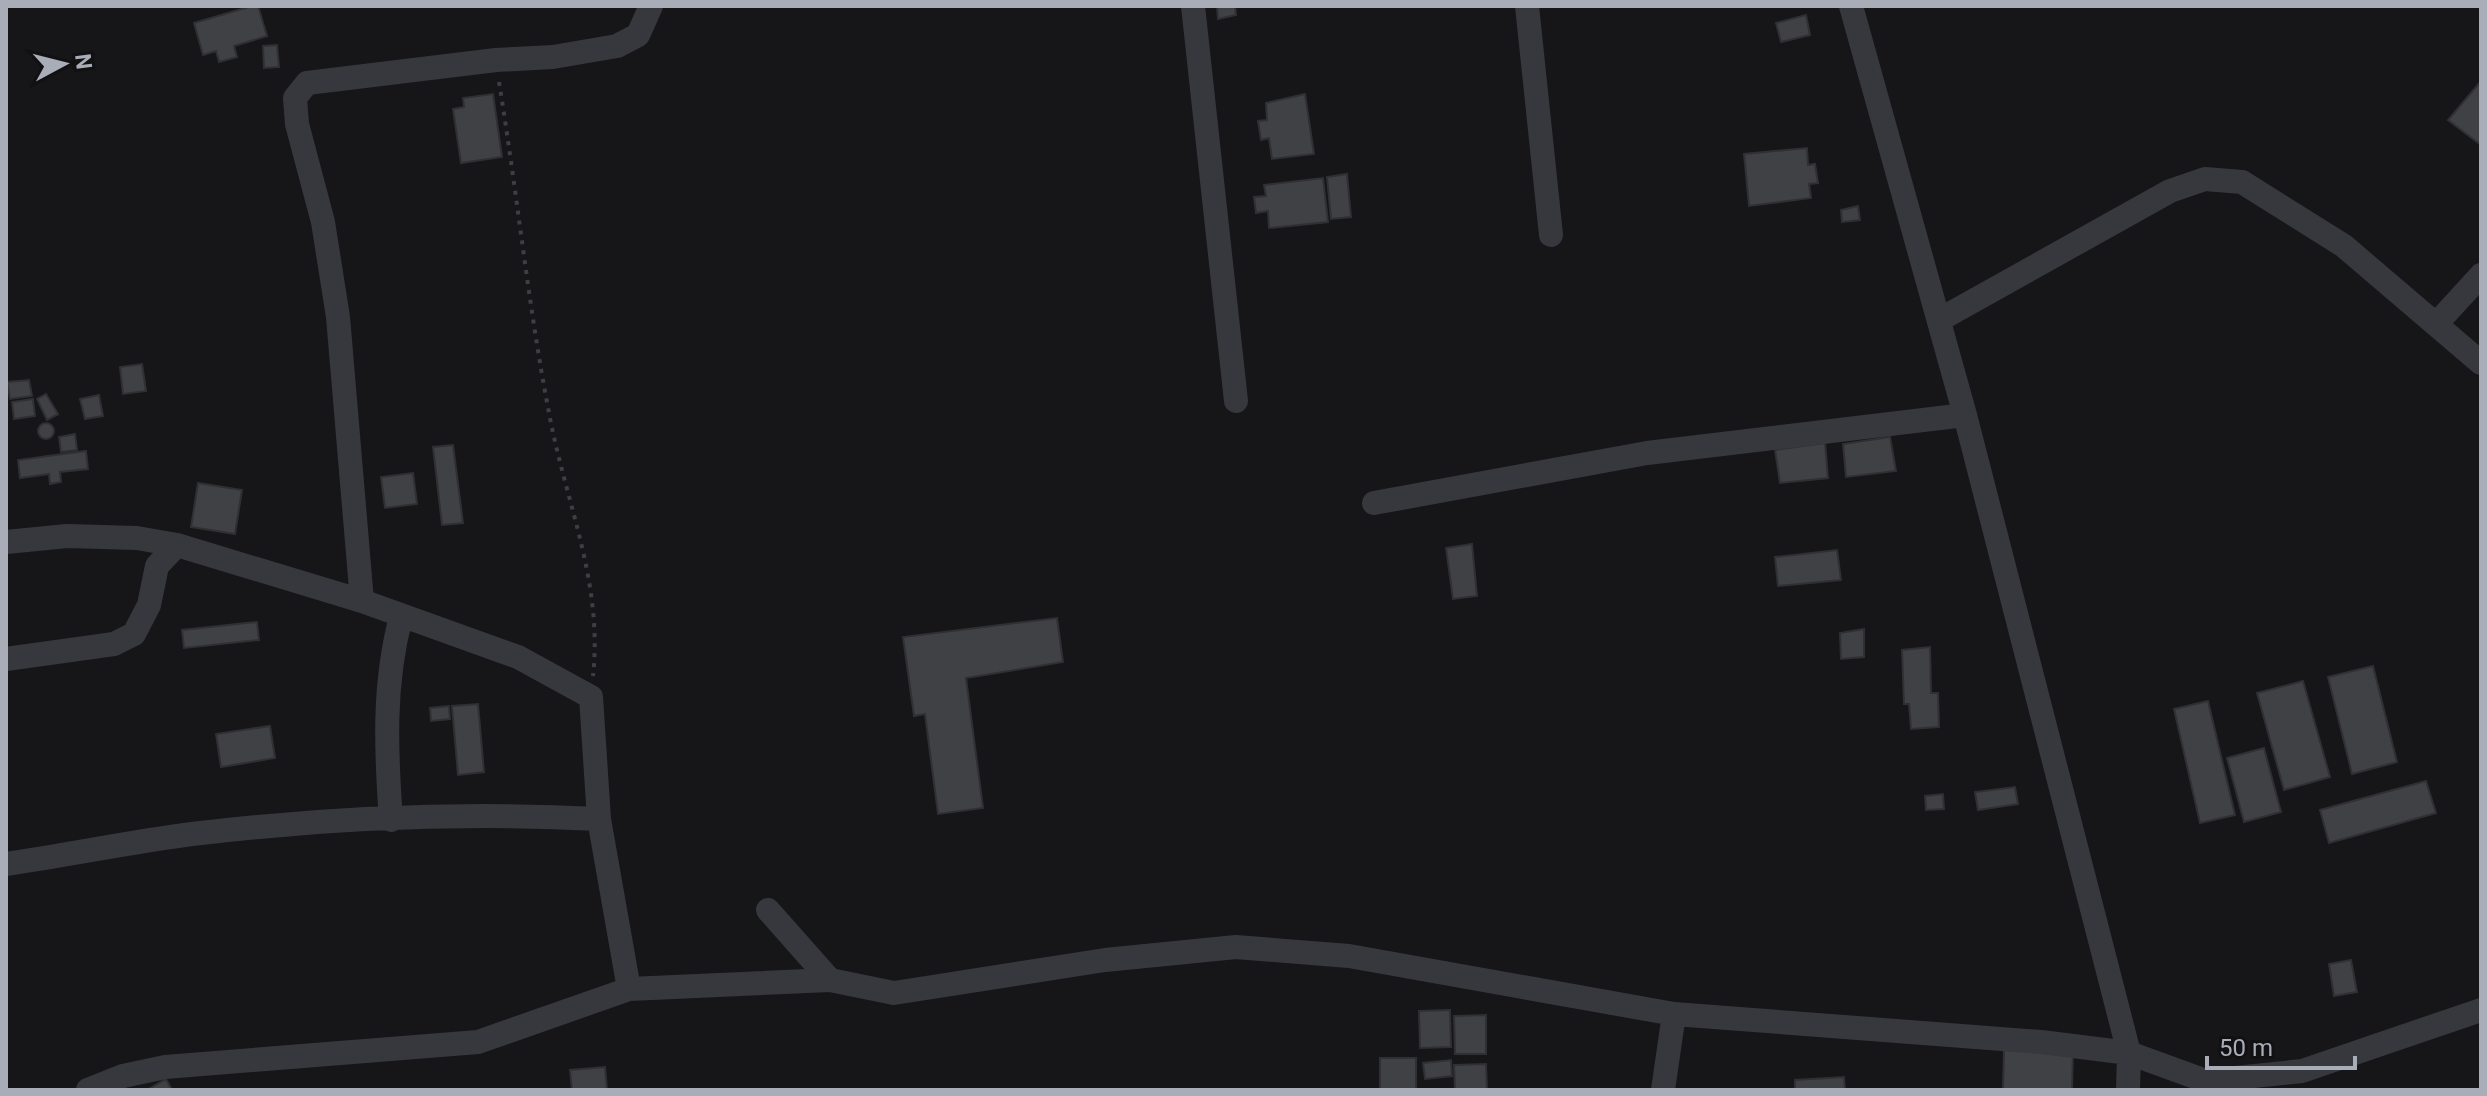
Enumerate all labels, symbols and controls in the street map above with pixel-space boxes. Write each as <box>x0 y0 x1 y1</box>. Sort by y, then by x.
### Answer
north arrow <box>24 24 104 104</box>
text: N <box>70 52 97 71</box>
scale bar <box>2207 1020 2355 1070</box>
text: 50 m <box>2219 1034 2273 1062</box>

